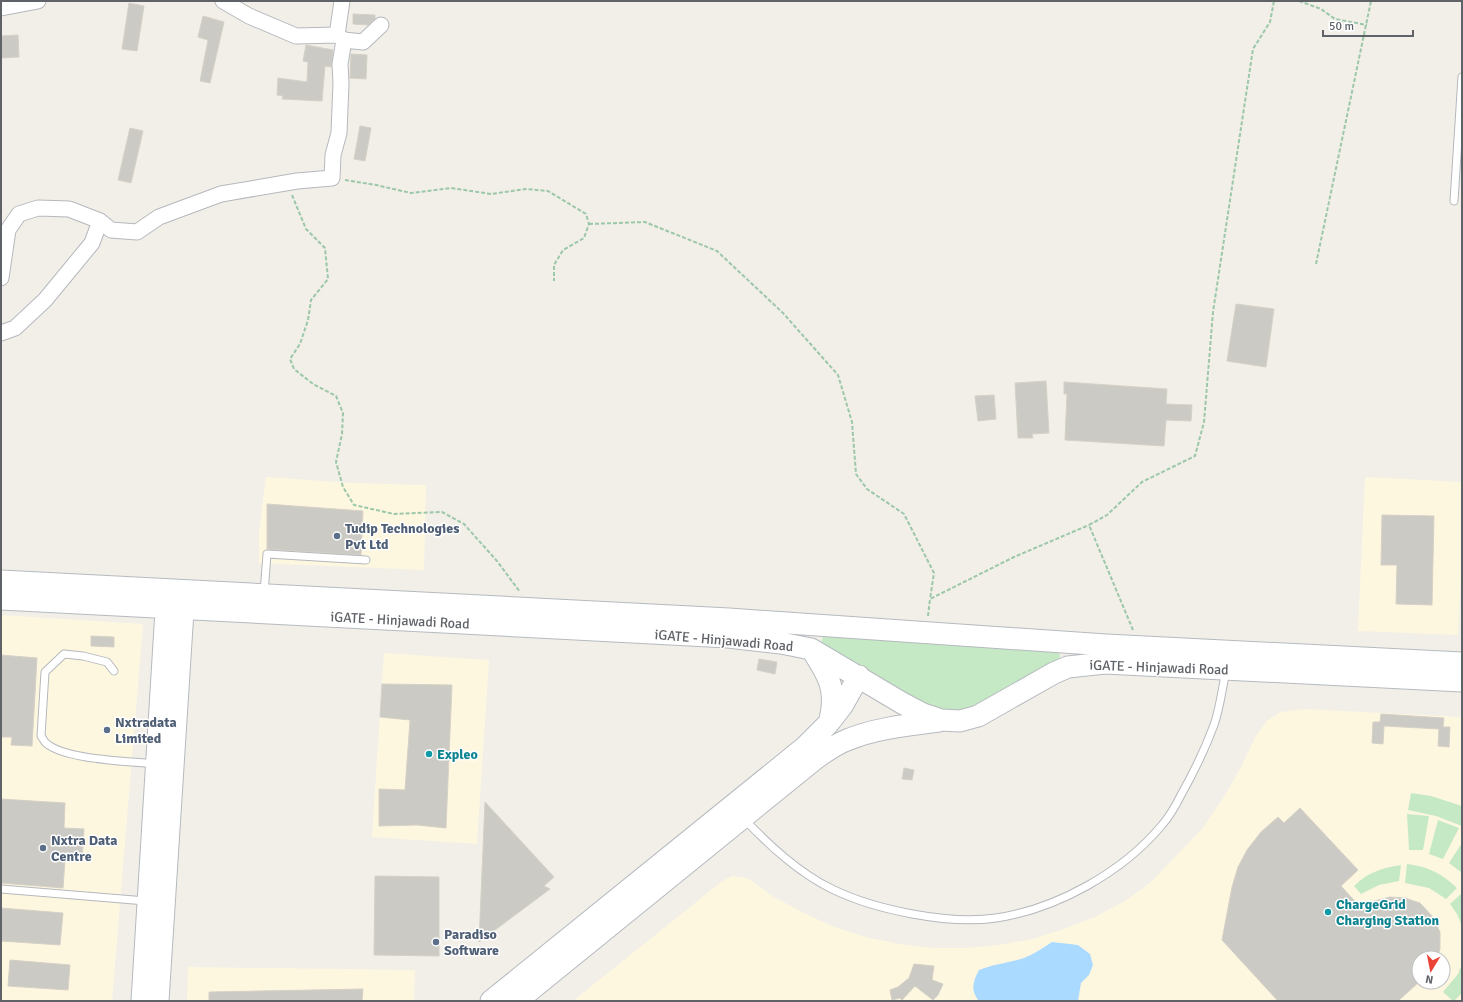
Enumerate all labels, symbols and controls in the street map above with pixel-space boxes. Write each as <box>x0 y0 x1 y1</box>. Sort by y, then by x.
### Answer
scale bar <box>1323 12 1413 38</box>
text: 50 m <box>1329 19 1354 34</box>
place label: Tudip Technologies Pvt Ltd <box>345 520 459 553</box>
marker: Tudip Technologies Pvt Ltd <box>332 531 342 541</box>
street label: iGATE - Hinjawadi Road <box>330 608 470 633</box>
street label: iGATE - Hinjawadi Road <box>654 626 794 655</box>
street label: iGATE - Hinjawadi Road <box>1089 657 1229 678</box>
place label: Nxtradata Limited <box>115 714 177 747</box>
marker: Nxtradata Limited <box>102 725 112 735</box>
place label: Expleo <box>437 746 478 763</box>
marker: Expleo <box>424 749 434 759</box>
place label: Nxtra Data Centre <box>51 832 117 865</box>
marker: Nxtra Data Centre <box>38 843 48 853</box>
place label: ChargeGrid Charging Station <box>1336 896 1439 929</box>
marker: ChargeGrid Charging Station <box>1323 907 1333 917</box>
place label: Paradiso Software <box>444 926 499 959</box>
marker: Paradiso Software <box>431 937 441 947</box>
north arrow <box>1411 950 1451 990</box>
text: N <box>1424 972 1434 986</box>

